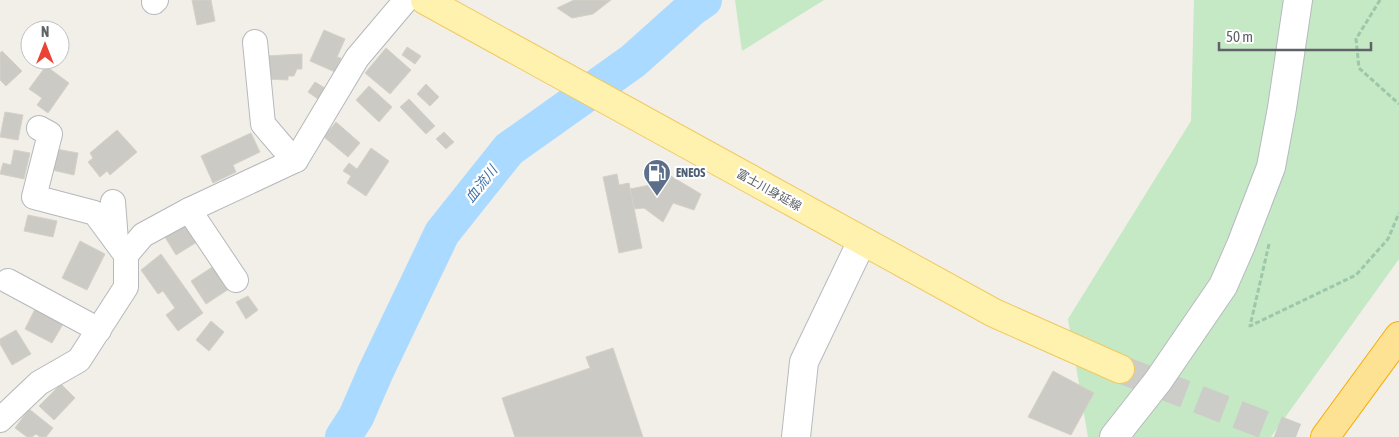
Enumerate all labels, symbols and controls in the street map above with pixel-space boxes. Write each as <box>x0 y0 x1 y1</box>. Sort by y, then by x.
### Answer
north arrow <box>20 20 70 70</box>
scale bar <box>1219 20 1372 52</box>
text: N <box>41 24 49 40</box>
text: 50 m <box>1226 28 1253 45</box>
fuel station icon: ENEOS <box>642 158 672 197</box>
water label: 血流川 <box>462 161 501 205</box>
place label: ENEOS <box>676 166 705 180</box>
street label: 富士川身延線 <box>734 166 804 214</box>

